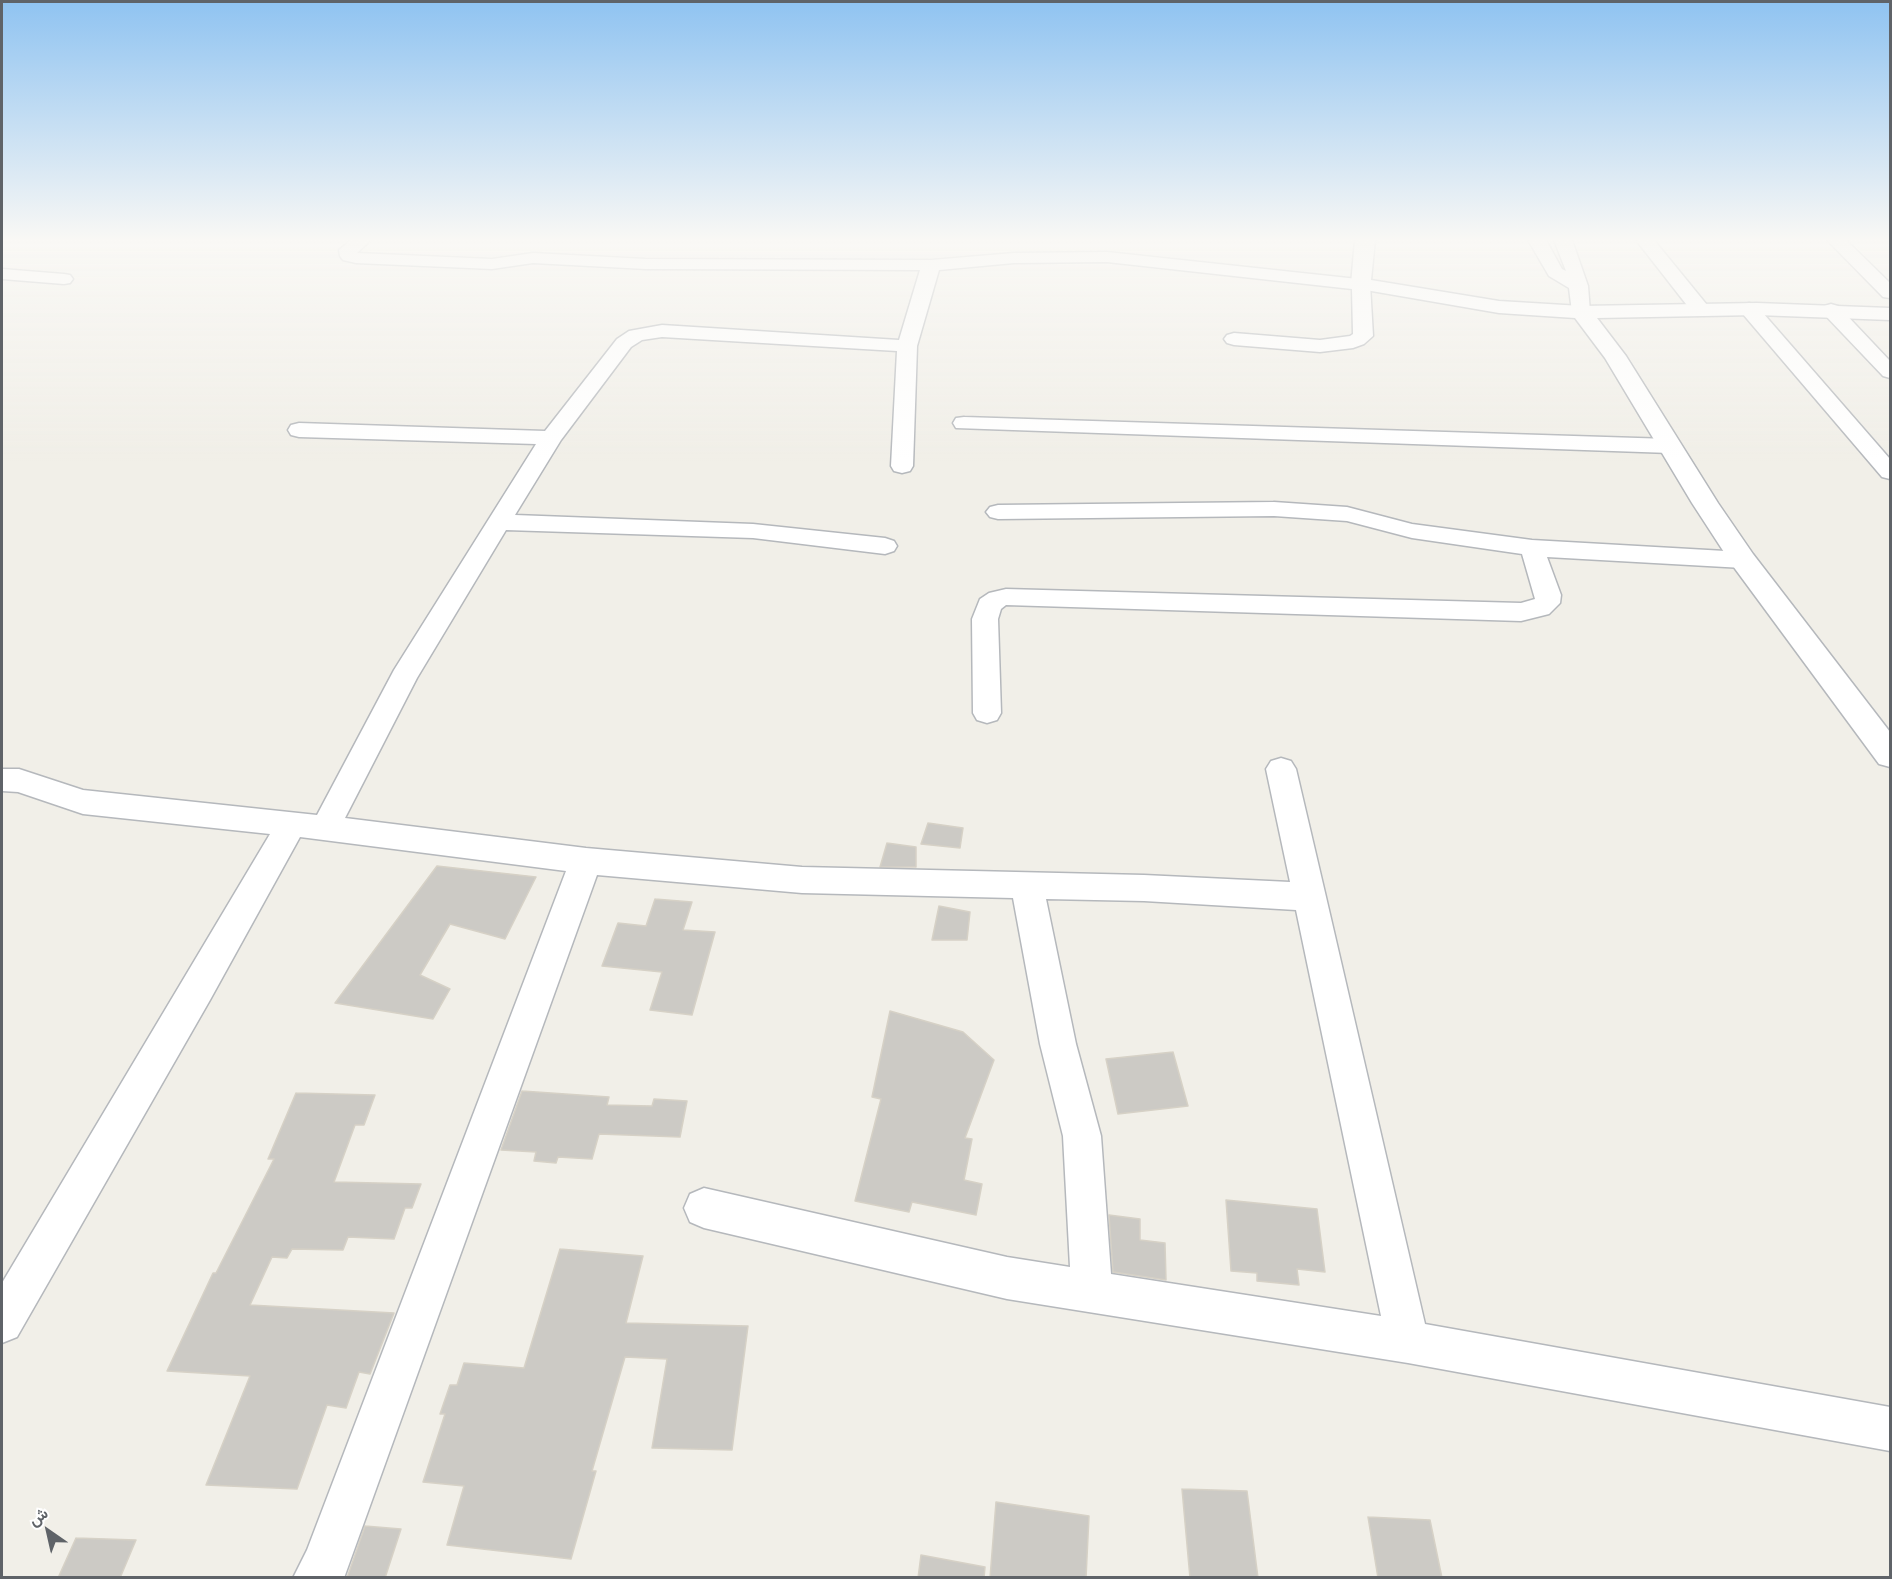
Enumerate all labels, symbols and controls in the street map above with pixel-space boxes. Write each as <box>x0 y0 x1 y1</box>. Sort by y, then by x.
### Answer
north arrow <box>18 1501 78 1561</box>
text: ش <box>24 1502 51 1530</box>

